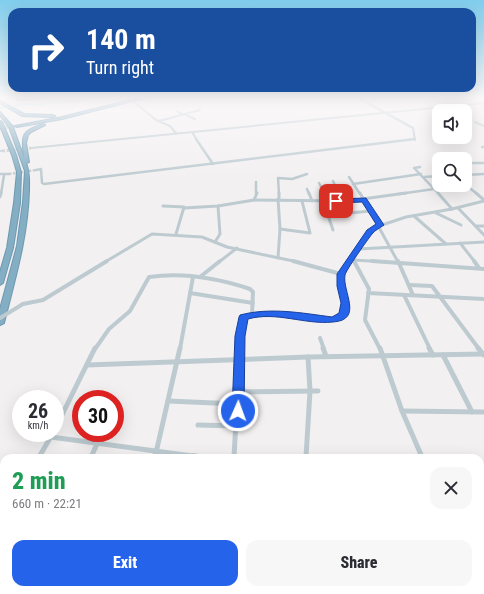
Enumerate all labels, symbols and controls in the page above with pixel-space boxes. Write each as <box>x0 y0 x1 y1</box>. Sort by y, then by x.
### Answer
text: 140 m <box>86 23 156 56</box>
icon: right <box>20 24 72 76</box>
text: Turn right <box>86 57 154 78</box>
map controls <box>432 104 472 192</box>
button: sound <box>432 104 472 144</box>
button: search <box>432 152 472 192</box>
pin <box>319 184 353 218</box>
icon: arrive <box>325 190 347 212</box>
speed limit sign: 30 <box>72 390 124 442</box>
position arrow <box>217 390 259 432</box>
text: 26 <box>28 399 48 423</box>
text: km/h <box>28 420 48 431</box>
text: 2 min <box>12 467 66 495</box>
button: close <box>430 467 472 509</box>
text: 660 m · 22:21 <box>12 496 82 511</box>
button: Exit <box>12 540 238 586</box>
button: Share <box>246 540 472 586</box>

